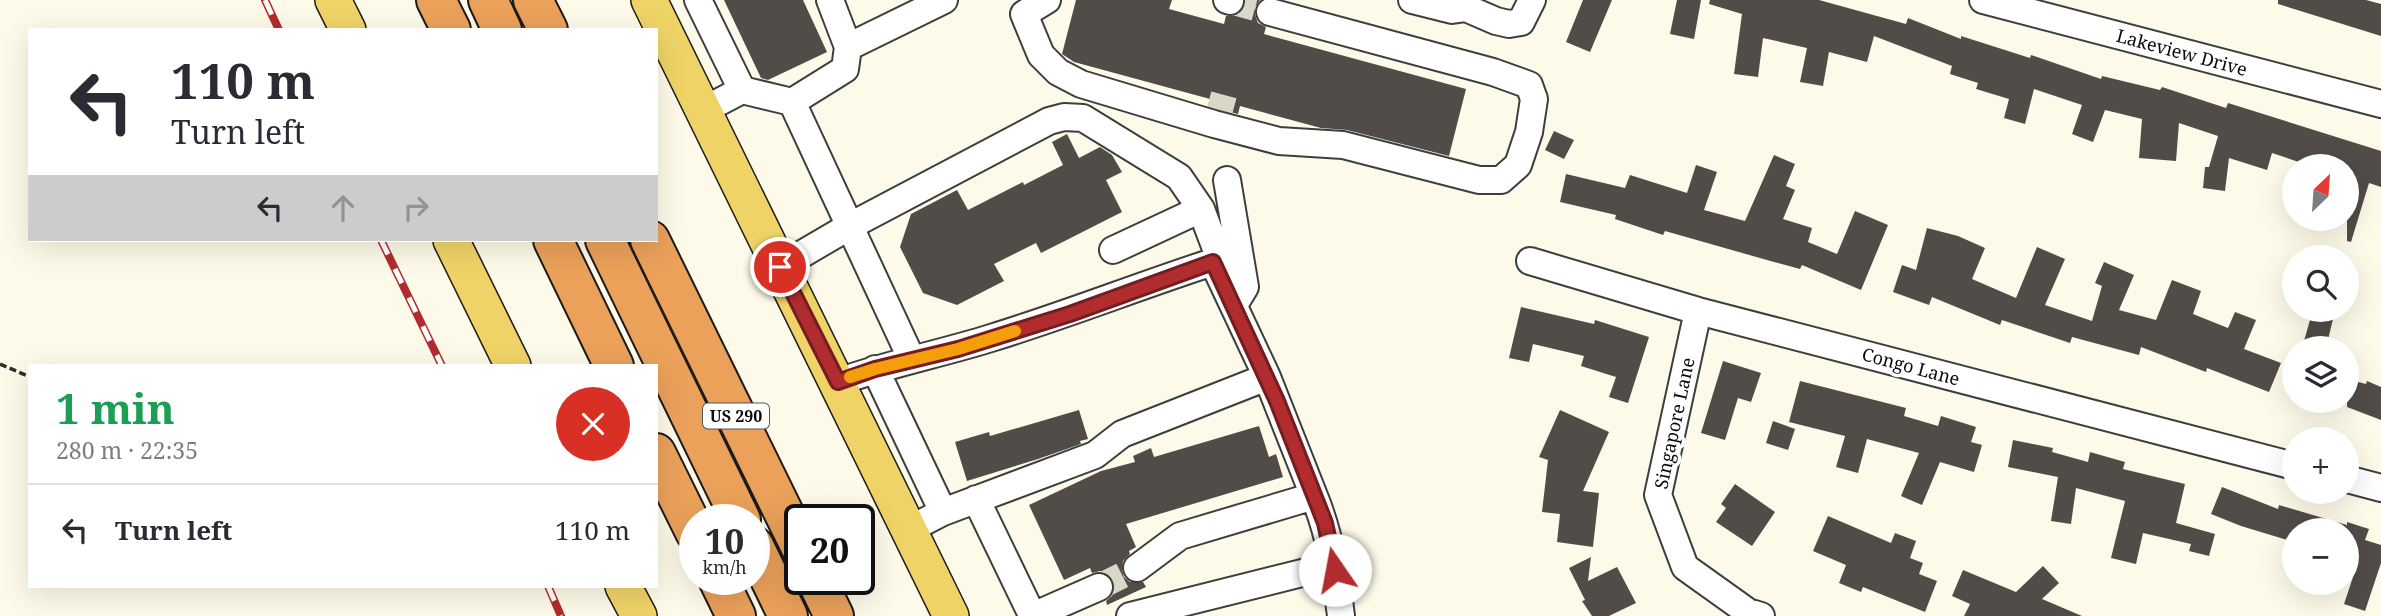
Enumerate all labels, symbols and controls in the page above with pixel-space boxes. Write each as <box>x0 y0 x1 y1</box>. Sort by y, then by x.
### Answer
street label: Lakeview Drive <box>2114 23 2250 81</box>
text: 110 m <box>171 47 315 113</box>
icon: left <box>56 56 147 147</box>
text: Turn left <box>171 110 305 153</box>
north arrow <box>2282 154 2359 231</box>
map controls <box>2282 154 2359 595</box>
icon: left <box>251 189 289 227</box>
icon: ahead <box>324 189 362 227</box>
icon: right <box>397 189 435 227</box>
pin <box>750 237 810 297</box>
button: search <box>2282 245 2359 322</box>
icon: arrive <box>761 248 799 286</box>
button: layers <box>2282 336 2359 413</box>
street label: Congo Lane <box>1859 341 1963 391</box>
street label: Singapore Lane <box>1648 355 1700 491</box>
text: 1 min <box>56 379 175 436</box>
button: close <box>556 387 630 461</box>
road number: US 290 <box>703 404 769 428</box>
button: + <box>2282 427 2359 504</box>
text: 280 m · 22:35 <box>56 434 198 466</box>
speed limit sign: 20 <box>784 504 875 595</box>
icon: left <box>56 511 94 549</box>
text: Turn left <box>115 512 232 548</box>
text: 110 m <box>555 512 630 548</box>
text: 10 <box>705 517 744 564</box>
button: − <box>2282 518 2359 595</box>
position arrow <box>1298 533 1372 607</box>
text: km/h <box>702 555 747 579</box>

